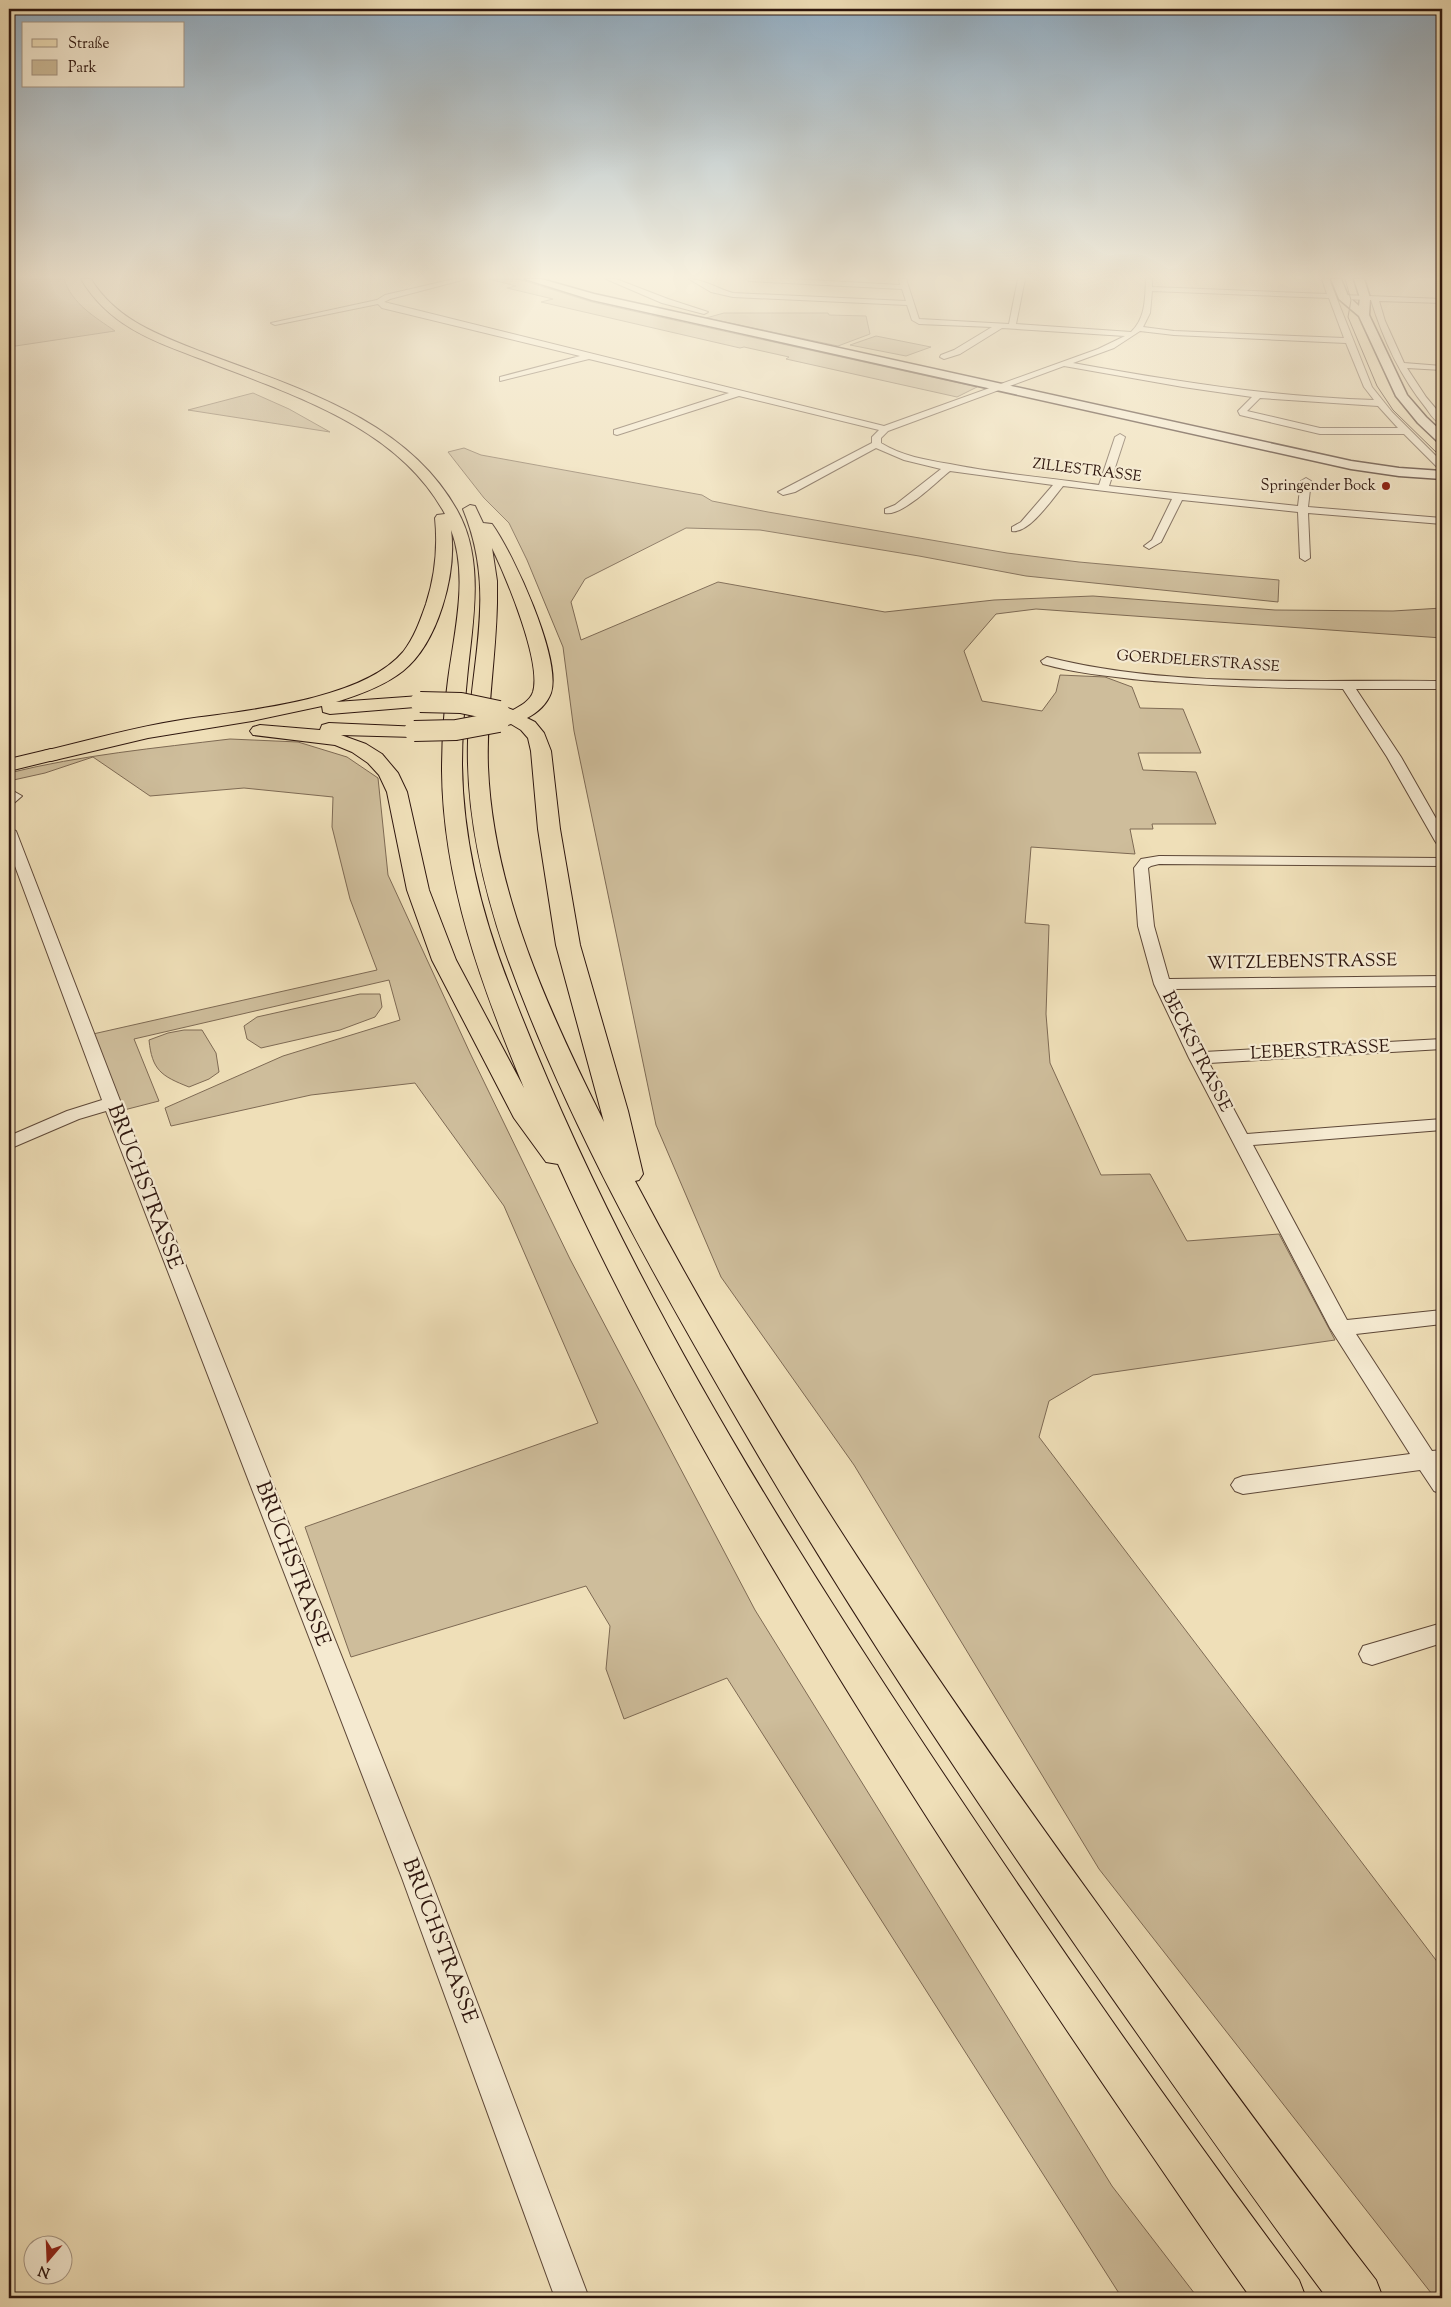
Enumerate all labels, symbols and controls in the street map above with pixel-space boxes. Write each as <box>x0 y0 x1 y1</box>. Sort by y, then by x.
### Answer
legend <box>22 22 185 88</box>
text: Straße <box>68 34 110 55</box>
text: Park <box>68 58 97 79</box>
street label: ZILLESTRASSE <box>1031 454 1143 488</box>
place label: Springender Bock <box>1261 476 1376 497</box>
marker: Springender Bock <box>1380 480 1392 492</box>
street label: GOERDELERSTRASSE <box>1116 646 1280 678</box>
street label: WITZLEBENSTRASSE <box>1207 948 1397 978</box>
street label: BECKSTRASSE <box>1154 987 1238 1117</box>
street label: LEBERSTRASSE <box>1250 1034 1390 1068</box>
street label: BRUCHSTRASSE <box>99 1100 189 1274</box>
street label: BRUCHSTRASSE <box>247 1477 337 1651</box>
street label: BRUCHSTRASSE <box>394 1854 484 2028</box>
north arrow <box>22 2234 72 2284</box>
text: N <box>36 2259 53 2282</box>

